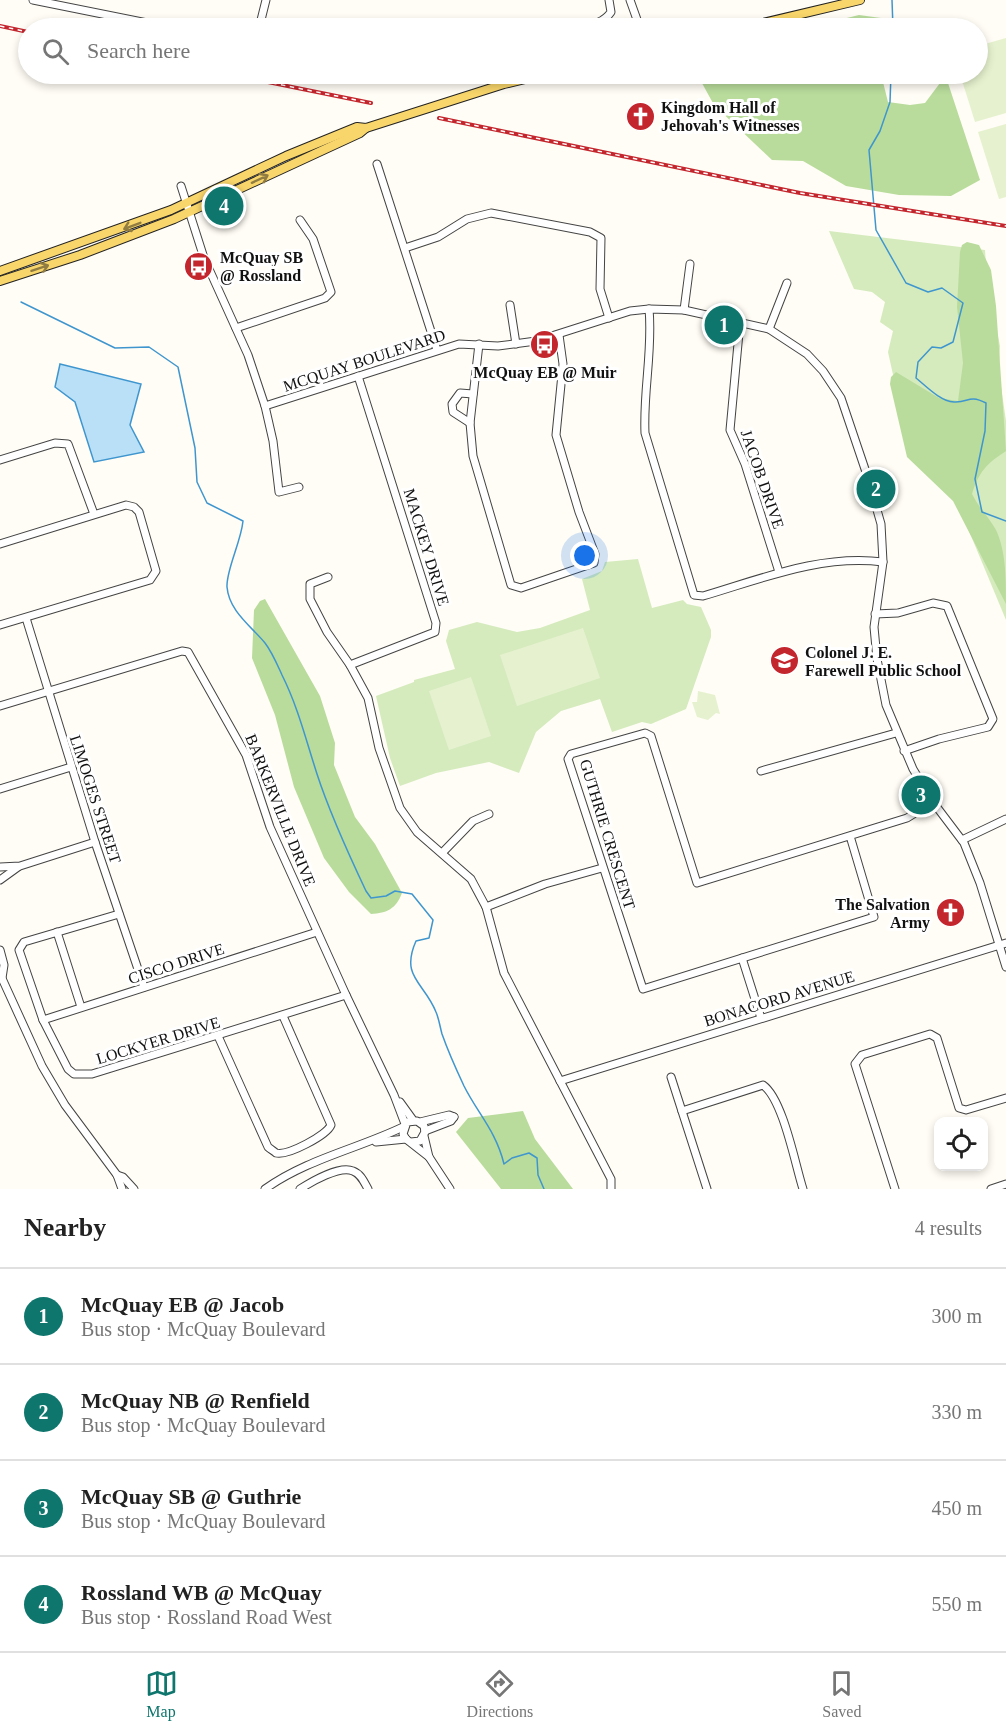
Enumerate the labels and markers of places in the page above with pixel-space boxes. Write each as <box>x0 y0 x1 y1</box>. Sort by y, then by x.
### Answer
place label: Kingdom Hall of Jehovah's Witnesses <box>661 99 800 134</box>
church icon: Kingdom Hall of Jehovah's Witnesses <box>624 100 656 132</box>
pin: 4 <box>204 184 244 228</box>
place label: McQuay SB @ Rossland <box>220 249 303 285</box>
bus stop icon: McQuay SB @ Rossland <box>183 250 215 282</box>
pin: 1 <box>704 302 744 348</box>
bus stop icon: McQuay EB @ Muir <box>529 328 561 360</box>
place label: McQuay EB @ Muir <box>473 364 617 382</box>
pin: 2 <box>856 466 896 512</box>
place label: Colonel J. E. Farewell Public School <box>805 644 962 679</box>
school or university icon: Colonel J. E. Farewell Public School <box>768 645 800 677</box>
pin: 3 <box>902 772 940 818</box>
place label: The Salvation Army <box>835 896 930 932</box>
church icon: The Salvation Army <box>935 897 967 929</box>

